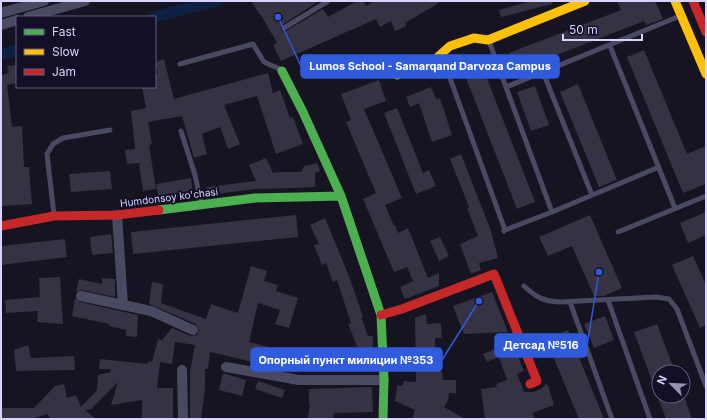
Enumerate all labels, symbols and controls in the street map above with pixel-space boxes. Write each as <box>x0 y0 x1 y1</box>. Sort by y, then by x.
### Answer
legend <box>16 16 156 88</box>
scale bar <box>563 16 642 42</box>
text: 50 m <box>569 22 598 37</box>
text: Fast <box>52 24 76 39</box>
text: Slow <box>52 44 80 59</box>
callout: Lumos School - Samarqand Darvoza Campus <box>301 55 559 78</box>
text: Lumos School - Samarqand Darvoza Campus <box>309 59 551 73</box>
text: Jam <box>52 64 76 79</box>
street label: Humdonsoy ko'chasi <box>119 185 219 209</box>
callout: Детсад №516 <box>495 334 587 357</box>
text: Детсад №516 <box>503 338 579 352</box>
callout: Опорный пункт милиции №353 <box>251 348 442 371</box>
text: Опорный пункт милиции №353 <box>259 353 433 367</box>
north arrow <box>651 364 691 404</box>
text: N <box>654 373 670 387</box>

